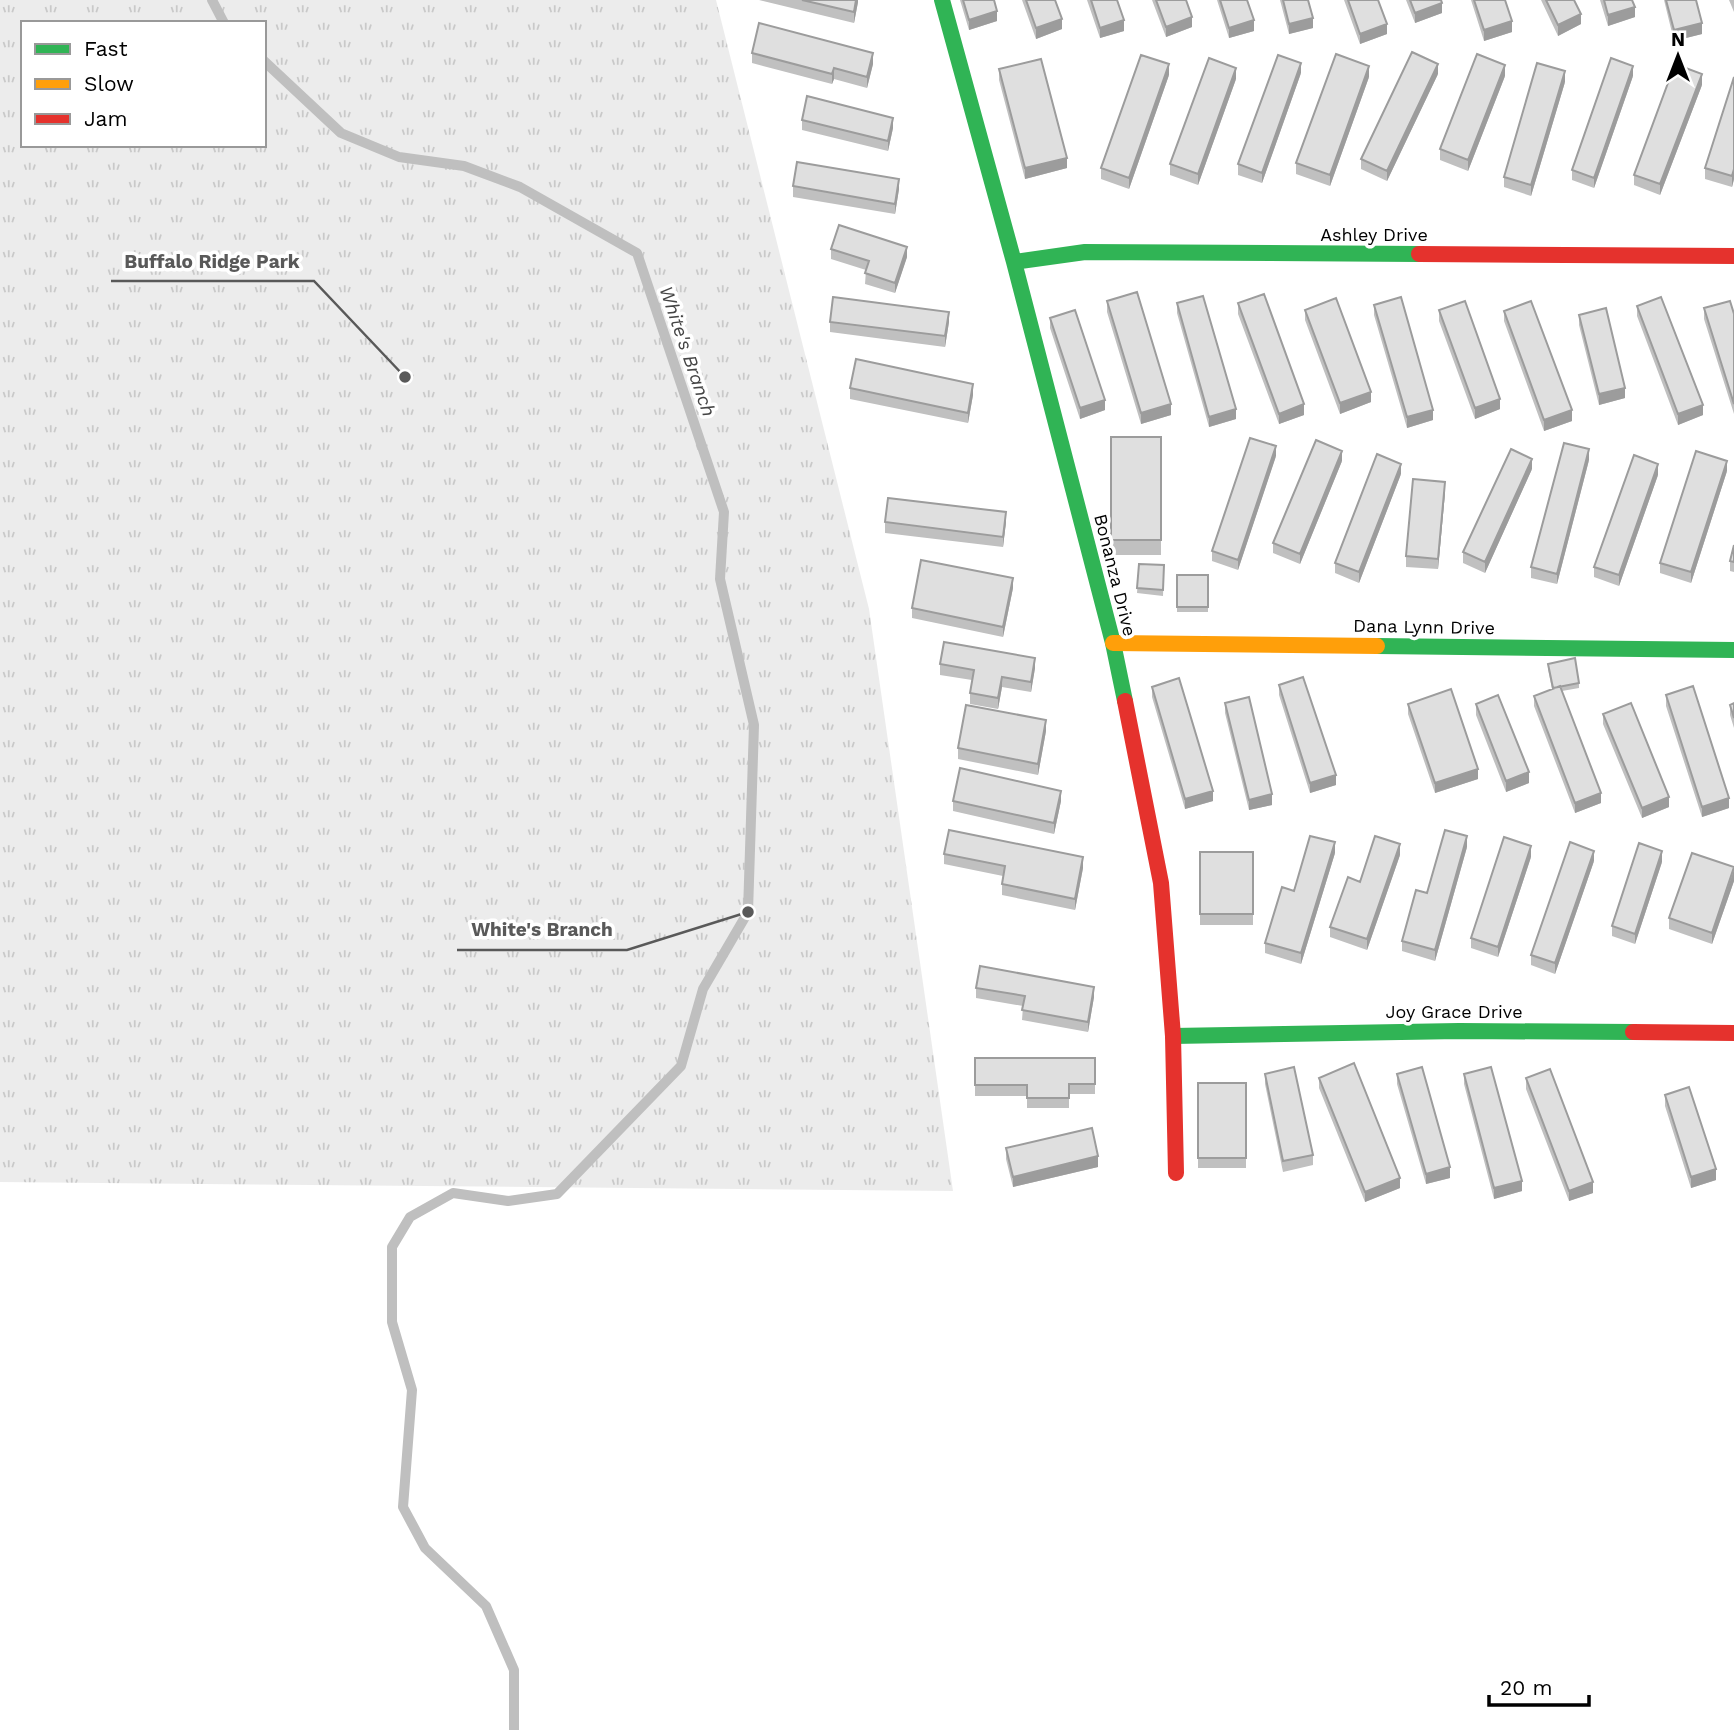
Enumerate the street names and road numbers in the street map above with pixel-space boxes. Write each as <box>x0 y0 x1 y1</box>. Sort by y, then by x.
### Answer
street label: Ashley Drive <box>1320 224 1428 245</box>
street label: Bonanza Drive <box>1090 512 1141 638</box>
street label: Dana Lynn Drive <box>1353 615 1495 638</box>
street label: Joy Grace Drive <box>1385 1001 1523 1022</box>

